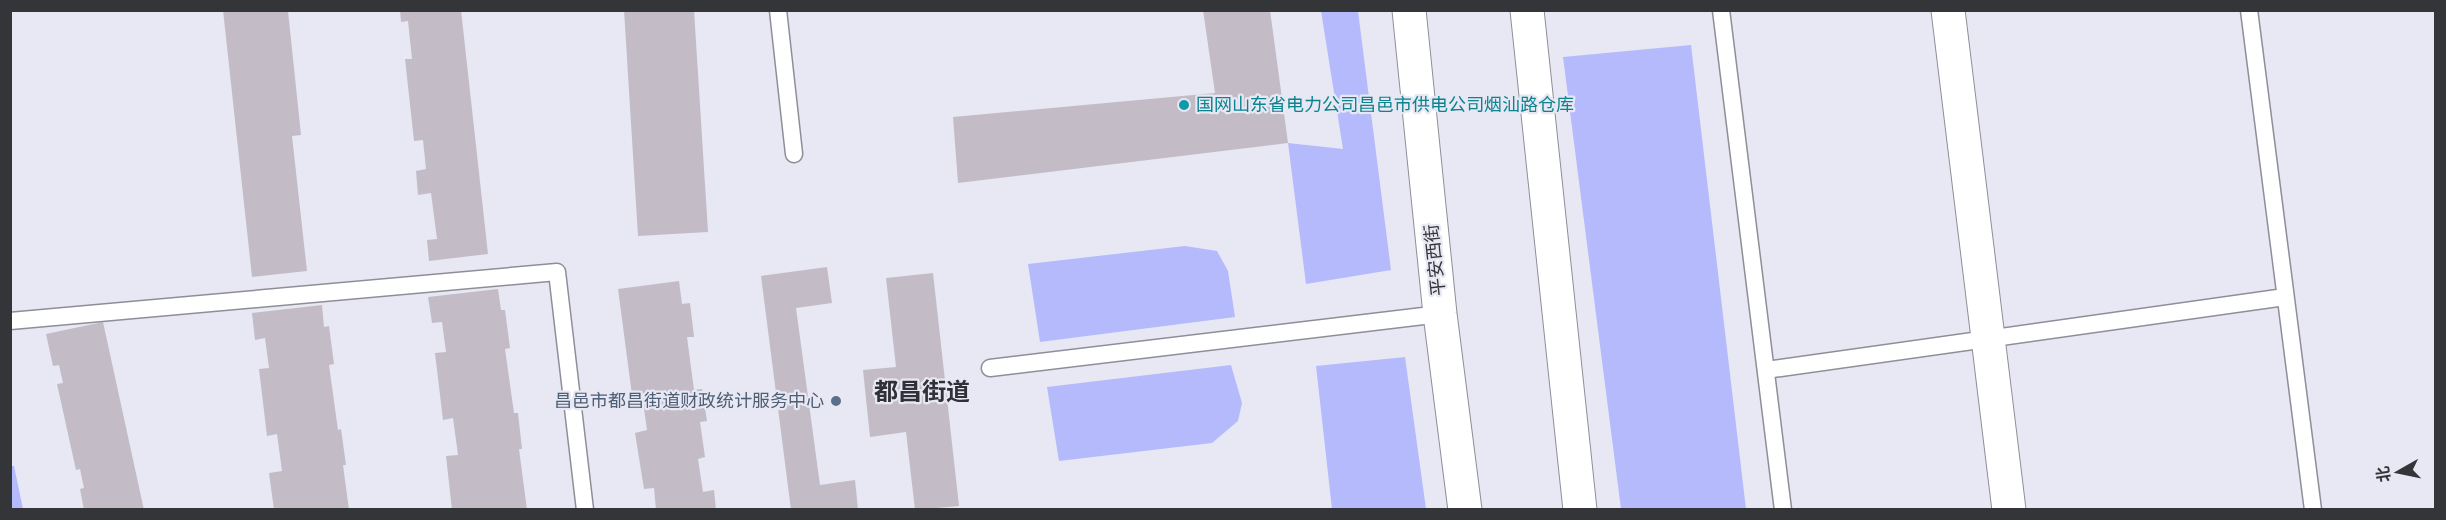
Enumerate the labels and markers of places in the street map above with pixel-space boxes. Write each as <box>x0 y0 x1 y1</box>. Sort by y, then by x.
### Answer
place label: 国网山东省电力公司昌邑市供电公司烟汕路仓库 <box>1196 94 1574 115</box>
marker: 国网山东省电力公司昌邑市供电公司烟汕路仓库 <box>1177 98 1191 112</box>
place label: 昌邑市都昌街道财政统计服务中心 <box>554 390 824 411</box>
marker: 昌邑市都昌街道财政统计服务中心 <box>829 394 843 408</box>

